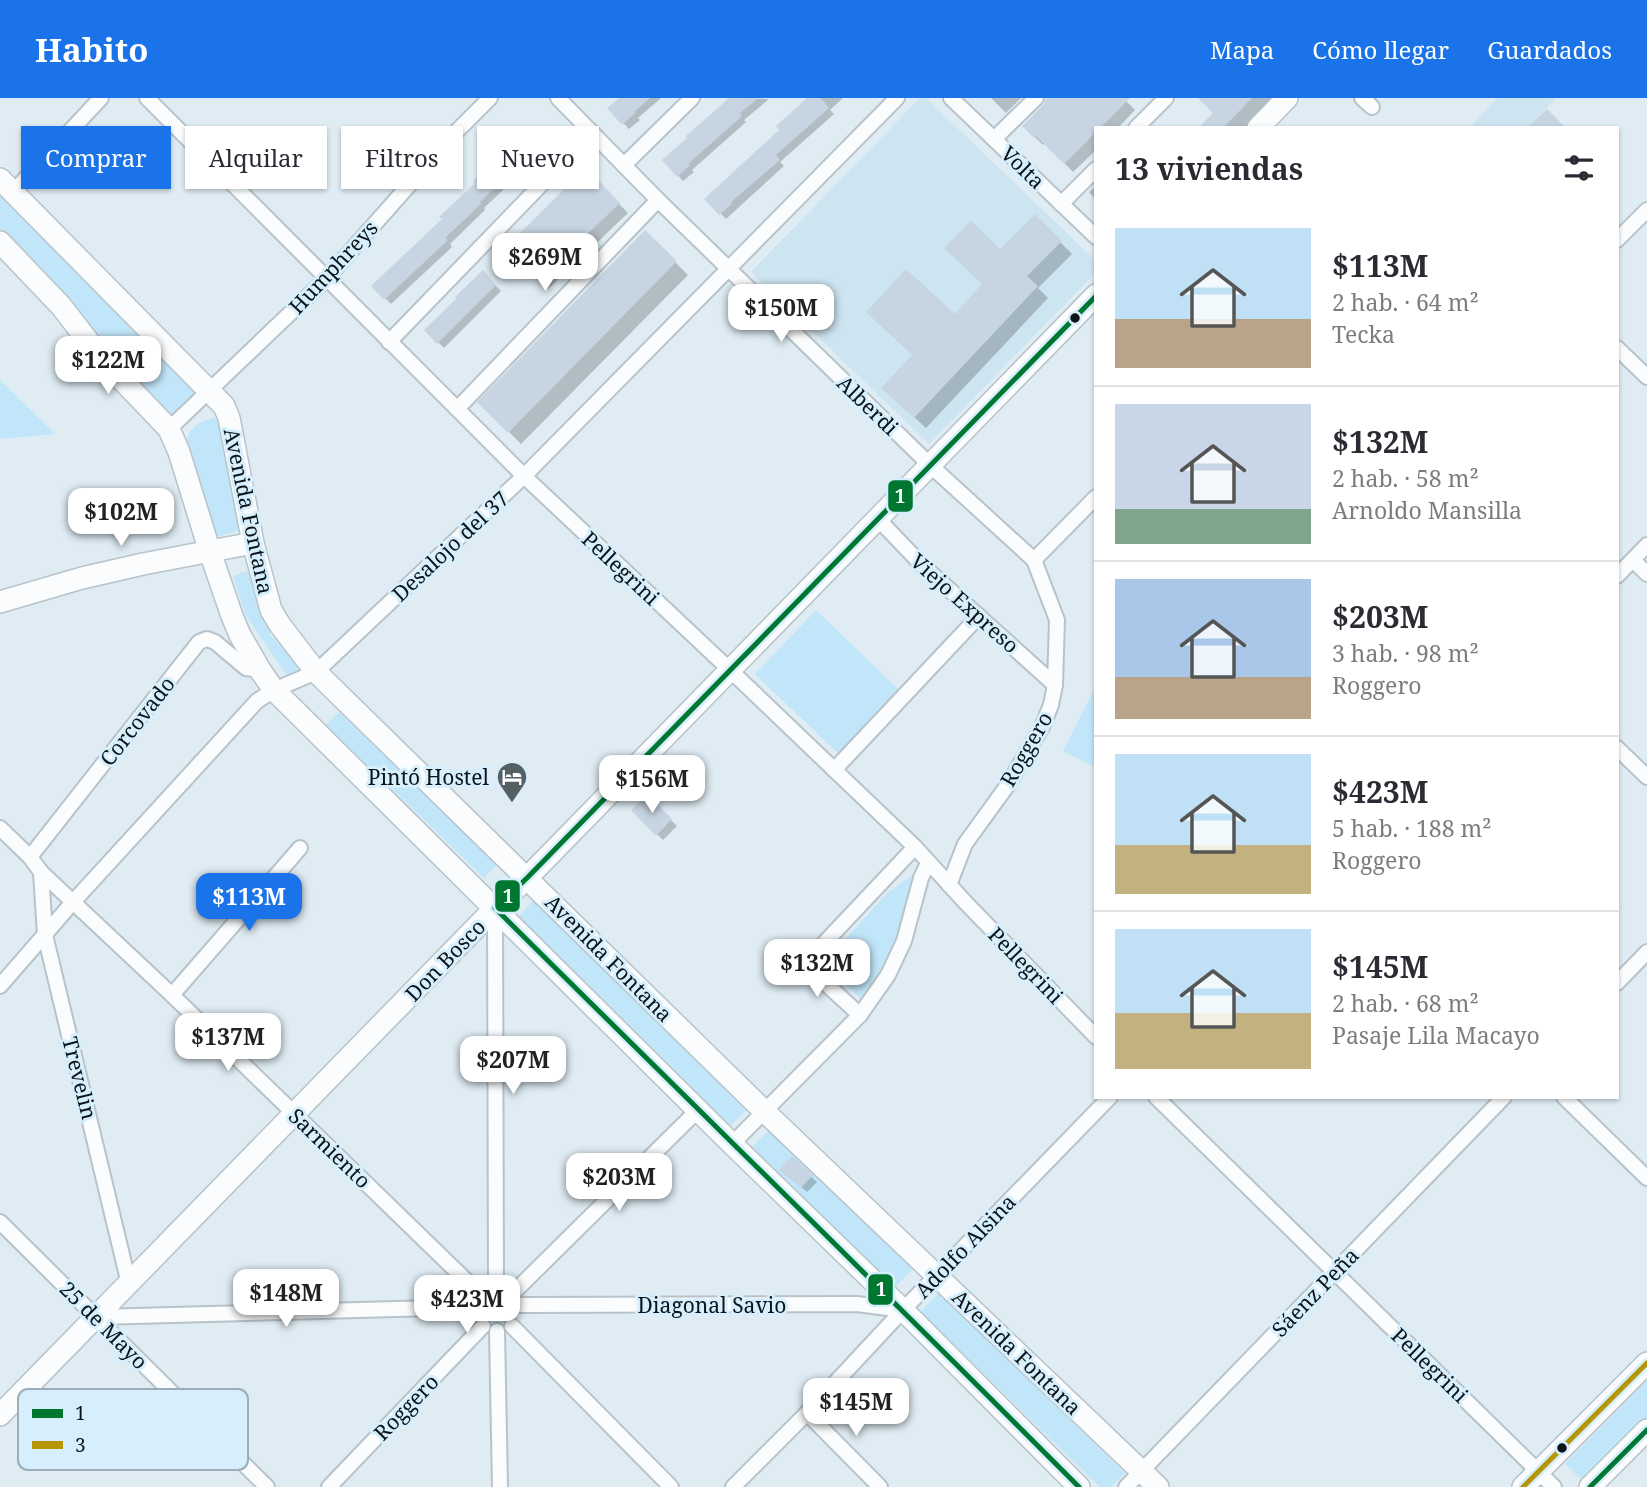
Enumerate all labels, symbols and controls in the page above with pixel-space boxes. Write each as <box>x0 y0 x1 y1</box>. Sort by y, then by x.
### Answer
text: Habito <box>35 27 149 72</box>
text: Mapa <box>1210 33 1274 66</box>
text: Cómo llegar <box>1312 33 1449 66</box>
text: Guardados <box>1487 33 1612 66</box>
chip: Comprar <box>21 126 171 189</box>
chip: Alquilar <box>185 126 327 189</box>
chip: Filtros <box>341 126 463 189</box>
chip: Nuevo <box>477 126 599 189</box>
street label: Volta <box>995 139 1051 195</box>
text: 13 viviendas <box>1115 148 1303 189</box>
icon: filters <box>1560 149 1598 187</box>
street label: Humphreys <box>282 214 384 320</box>
pin: $269M <box>496 234 594 293</box>
text: $269M <box>508 240 582 272</box>
text: $113M <box>1332 245 1428 286</box>
icon: home <box>1171 256 1255 340</box>
pin: $150M <box>732 285 830 344</box>
text: 2 hab. · 64 m² <box>1332 286 1479 318</box>
text: $150M <box>744 291 818 323</box>
unlabelled marker <box>1068 311 1082 325</box>
text: Tecka <box>1332 318 1395 350</box>
pin: $122M <box>59 336 157 396</box>
text: $122M <box>71 343 145 375</box>
street label: Alberdi <box>831 369 905 441</box>
text: $132M <box>1332 421 1428 462</box>
street label: Avenida Fontana <box>218 425 280 597</box>
icon: home <box>1171 432 1255 516</box>
text: 2 hab. · 58 m² <box>1332 462 1479 494</box>
line badge: 1 <box>887 479 914 513</box>
text: 1 <box>895 483 905 509</box>
street label: Desalojo del 37 <box>386 485 514 607</box>
pin: $102M <box>72 489 170 548</box>
text: Arnoldo Mansilla <box>1332 494 1522 526</box>
text: $102M <box>84 495 158 527</box>
street label: Pellegrini <box>576 525 666 611</box>
street label: Viejo Expreso <box>905 547 1025 659</box>
text: $203M <box>1332 596 1428 637</box>
icon: home <box>1171 607 1255 691</box>
text: 3 hab. · 98 m² <box>1332 637 1479 669</box>
text: Roggero <box>1332 669 1422 701</box>
street label: Corcovado <box>93 670 181 772</box>
street label: Roggero <box>993 707 1059 791</box>
pin: $156M <box>603 756 701 815</box>
hotel icon: Pintó Hostel <box>495 760 529 804</box>
text: $156M <box>615 762 689 794</box>
place label: Pintó Hostel <box>368 763 489 791</box>
text: $423M <box>1332 771 1428 812</box>
icon: home <box>1171 782 1255 866</box>
text: 5 hab. · 188 m² <box>1332 812 1491 844</box>
text: Roggero <box>1332 844 1422 876</box>
pin: $113M <box>200 874 298 933</box>
line badge: 1 <box>494 879 521 913</box>
text: $113M <box>212 880 286 912</box>
text: 1 <box>503 883 513 909</box>
street label: Avenida Fontana <box>539 888 679 1028</box>
street label: Don Bosco <box>399 913 491 1007</box>
street label: Pellegrini <box>982 921 1070 1010</box>
pin: $132M <box>768 940 866 999</box>
text: $132M <box>780 946 854 978</box>
text: $145M <box>1332 946 1428 987</box>
icon: home <box>1171 957 1255 1041</box>
text: 2 hab. · 68 m² <box>1332 987 1479 1019</box>
pin: $137M <box>179 1014 277 1073</box>
text: Pasaje Lila Macayo <box>1332 1019 1540 1051</box>
text: $137M <box>191 1020 265 1052</box>
street label: Trevelin <box>56 1034 104 1122</box>
pin: $207M <box>464 1037 562 1096</box>
text: $207M <box>476 1043 550 1075</box>
street label: Sarmiento <box>283 1102 377 1194</box>
pin: $203M <box>570 1154 668 1213</box>
text: $203M <box>582 1160 656 1192</box>
street label: Adolfo Alsina <box>908 1188 1022 1304</box>
street label: Sáenz Peña <box>1266 1241 1364 1343</box>
pin: $148M <box>237 1270 335 1329</box>
line badge: 1 <box>867 1273 894 1306</box>
street label: 25 de Mayo <box>54 1275 154 1375</box>
text: $148M <box>249 1276 323 1308</box>
pin: $423M <box>418 1276 516 1335</box>
text: 1 <box>876 1276 886 1302</box>
text: $423M <box>430 1282 504 1314</box>
street label: Avenida Fontana <box>946 1283 1088 1421</box>
street label: Diagonal Savio <box>638 1291 786 1319</box>
street label: Pellegrini <box>1386 1321 1475 1409</box>
street label: Roggero <box>368 1368 444 1446</box>
pin: $145M <box>807 1378 905 1438</box>
text: $145M <box>819 1385 893 1417</box>
legend <box>18 1389 248 1470</box>
text: 1 <box>75 1400 86 1426</box>
text: 3 <box>75 1432 86 1458</box>
unlabelled marker <box>1555 1441 1569 1455</box>

